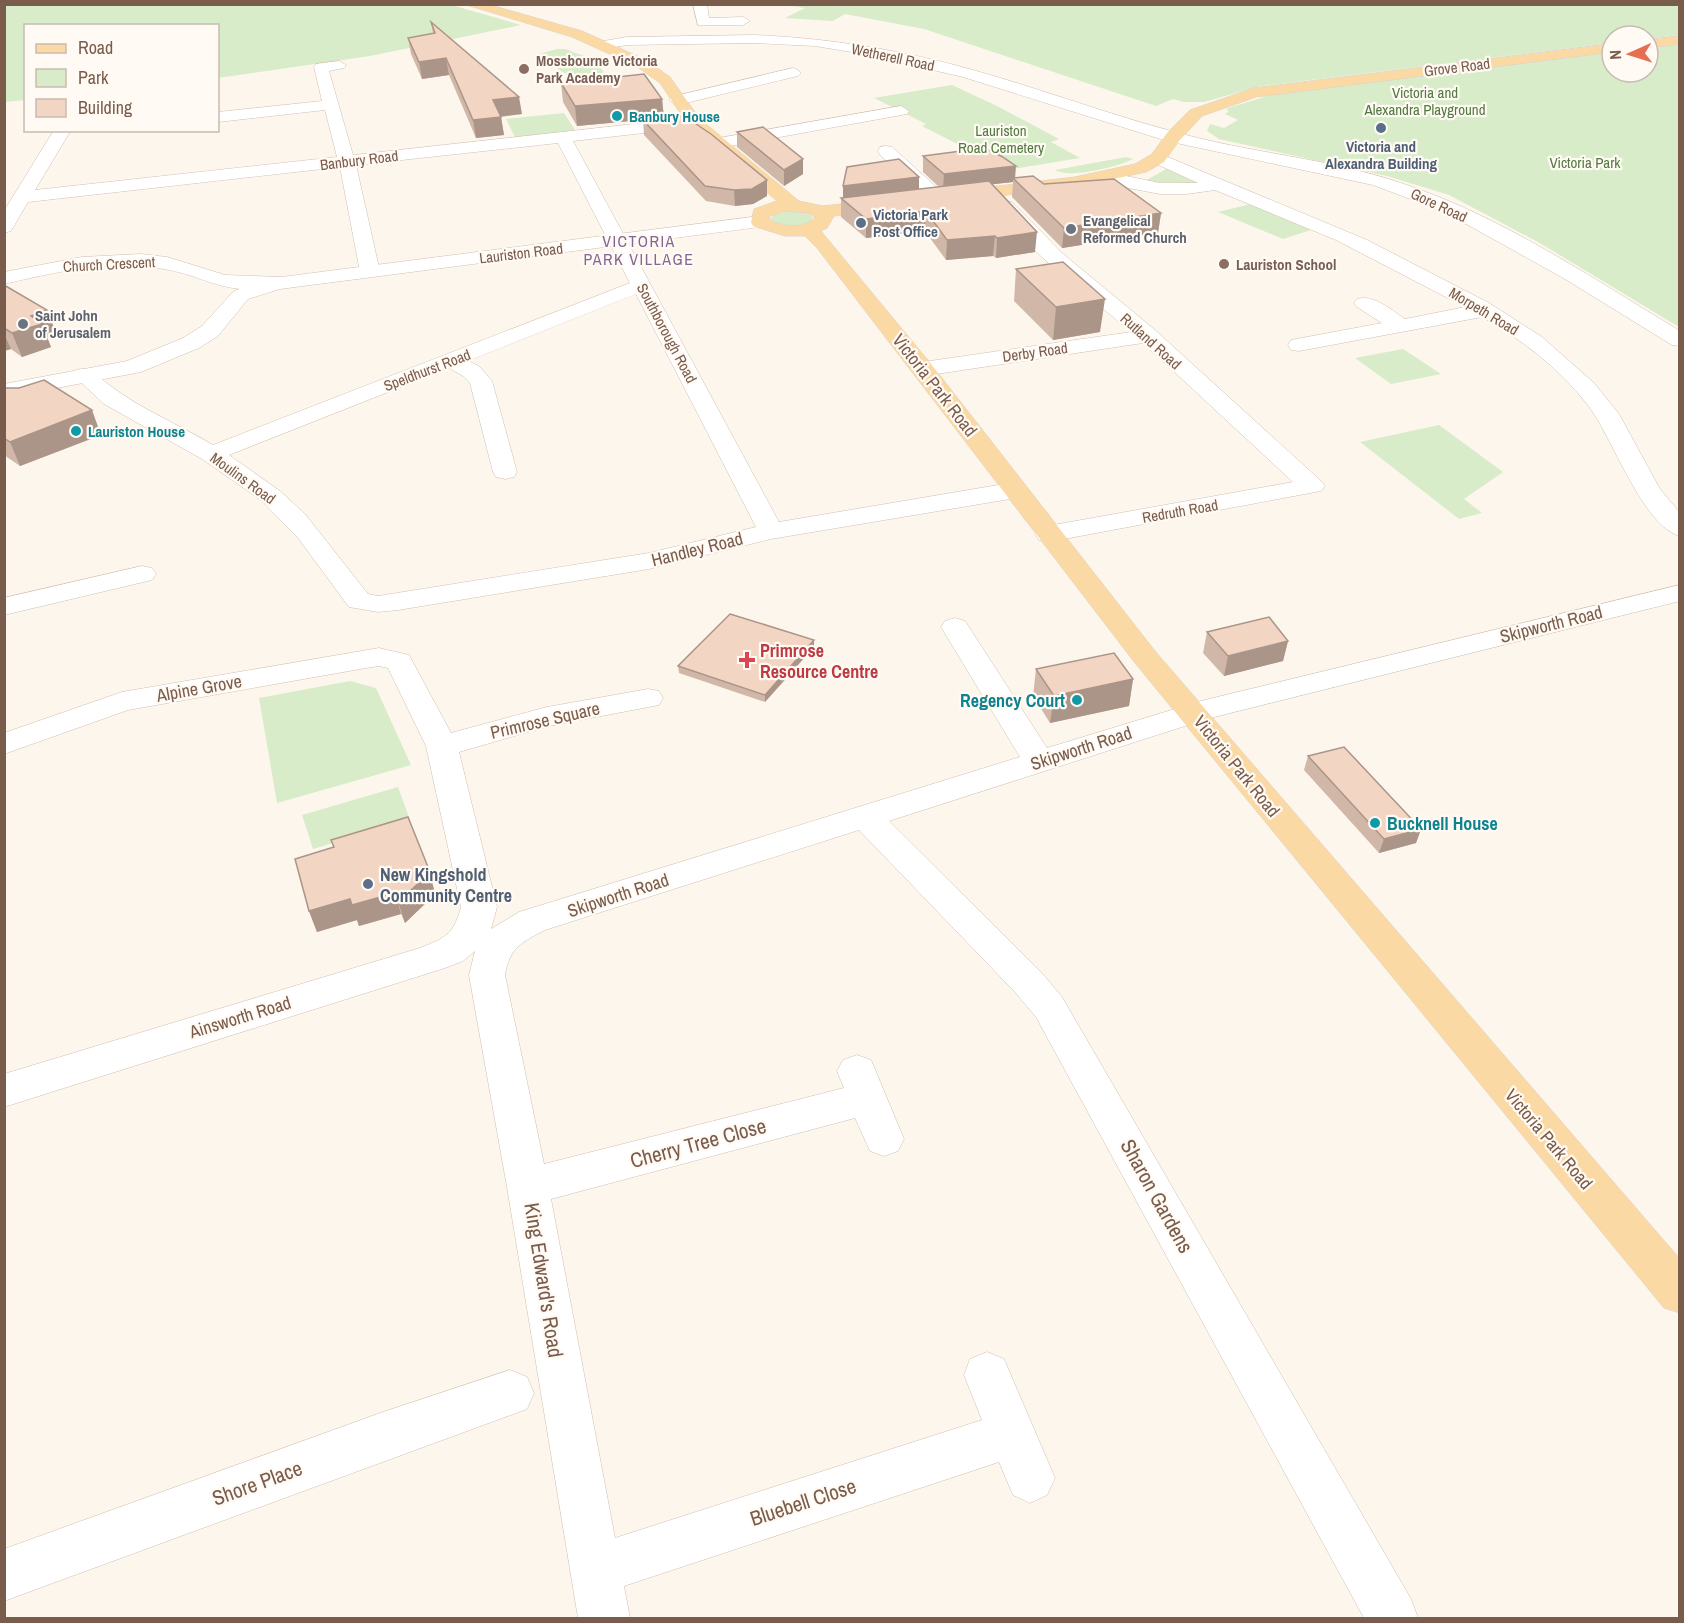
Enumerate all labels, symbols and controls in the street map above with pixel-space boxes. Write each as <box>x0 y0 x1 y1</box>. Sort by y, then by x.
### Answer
legend <box>24 24 219 132</box>
north arrow <box>1600 24 1660 84</box>
text: Road <box>78 35 113 60</box>
street label: Wetherell Road <box>849 38 937 76</box>
text: N <box>1604 49 1626 60</box>
place label: Mossbourne Victoria Park Academy <box>536 50 658 88</box>
street label: Grove Road <box>1423 53 1491 81</box>
marker: Mossbourne Victoria Park Academy <box>517 62 531 76</box>
text: Park <box>78 65 109 90</box>
park label: Victoria and Alexandra Playground <box>1363 82 1486 120</box>
text: Building <box>78 95 133 120</box>
place label: Banbury House <box>629 106 720 127</box>
marker: Banbury House <box>610 109 624 123</box>
park label: Lauriston Road Cemetery <box>958 120 1045 158</box>
marker: Victoria and Alexandra Building <box>1374 121 1388 135</box>
place label: Victoria and Alexandra Building <box>1325 136 1438 174</box>
street label: Banbury Road <box>319 145 399 175</box>
park label: Victoria Park <box>1550 152 1621 173</box>
street label: Gore Road <box>1407 183 1471 227</box>
place label: Victoria Park Post Office <box>873 204 948 242</box>
place label: Evangelical Reformed Church <box>1083 210 1187 248</box>
marker: Victoria Park Post Office <box>854 216 868 230</box>
marker: Evangelical Reformed Church <box>1064 222 1078 236</box>
district label: VICTORIA PARK VILLAGE <box>583 230 695 270</box>
street label: Lauriston Road <box>478 237 564 269</box>
street label: Church Crescent <box>62 251 156 277</box>
place label: Lauriston School <box>1236 254 1336 275</box>
marker: Lauriston School <box>1217 257 1231 271</box>
street label: Southborough Road <box>632 279 702 387</box>
street label: Morpeth Road <box>1445 282 1523 340</box>
place label: Saint John of Jerusalem <box>35 305 111 343</box>
street label: Rutland Road <box>1116 308 1186 374</box>
marker: Saint John of Jerusalem <box>16 317 30 331</box>
street label: Victoria Park Road <box>887 328 983 442</box>
street label: Derby Road <box>1001 337 1069 367</box>
street label: Speldhurst Road <box>380 344 474 396</box>
place label: Lauriston House <box>88 421 185 442</box>
marker: Lauriston House <box>69 424 83 438</box>
street label: Moulins Road <box>206 447 280 509</box>
street label: Redruth Road <box>1140 494 1220 528</box>
street label: Handley Road <box>649 526 745 572</box>
street label: Skipworth Road <box>1497 599 1605 649</box>
place label: Primrose Resource Centre <box>760 638 878 684</box>
marker: Primrose Resource Centre <box>738 651 756 669</box>
street label: Alpine Grove <box>153 668 244 708</box>
place label: Regency Court <box>960 688 1065 713</box>
marker: Regency Court <box>1070 693 1084 707</box>
street label: Primrose Square <box>488 695 602 745</box>
street label: Victoria Park Road <box>1188 710 1286 822</box>
street label: Skipworth Road <box>1027 720 1135 776</box>
place label: Bucknell House <box>1387 811 1498 836</box>
marker: Bucknell House <box>1368 816 1382 830</box>
place label: New Kingshold Community Centre <box>380 862 512 908</box>
street label: Skipworth Road <box>564 867 672 923</box>
marker: New Kingshold Community Centre <box>361 877 375 891</box>
street label: Ainsworth Road <box>185 990 294 1045</box>
street label: Victoria Park Road <box>1499 1083 1599 1195</box>
street label: Cherry Tree Close <box>627 1111 769 1175</box>
street label: Sharon Gardens <box>1114 1134 1200 1258</box>
street label: King Edward's Road <box>517 1200 571 1360</box>
street label: Shore Place <box>208 1453 306 1513</box>
street label: Bluebell Close <box>746 1471 860 1533</box>

